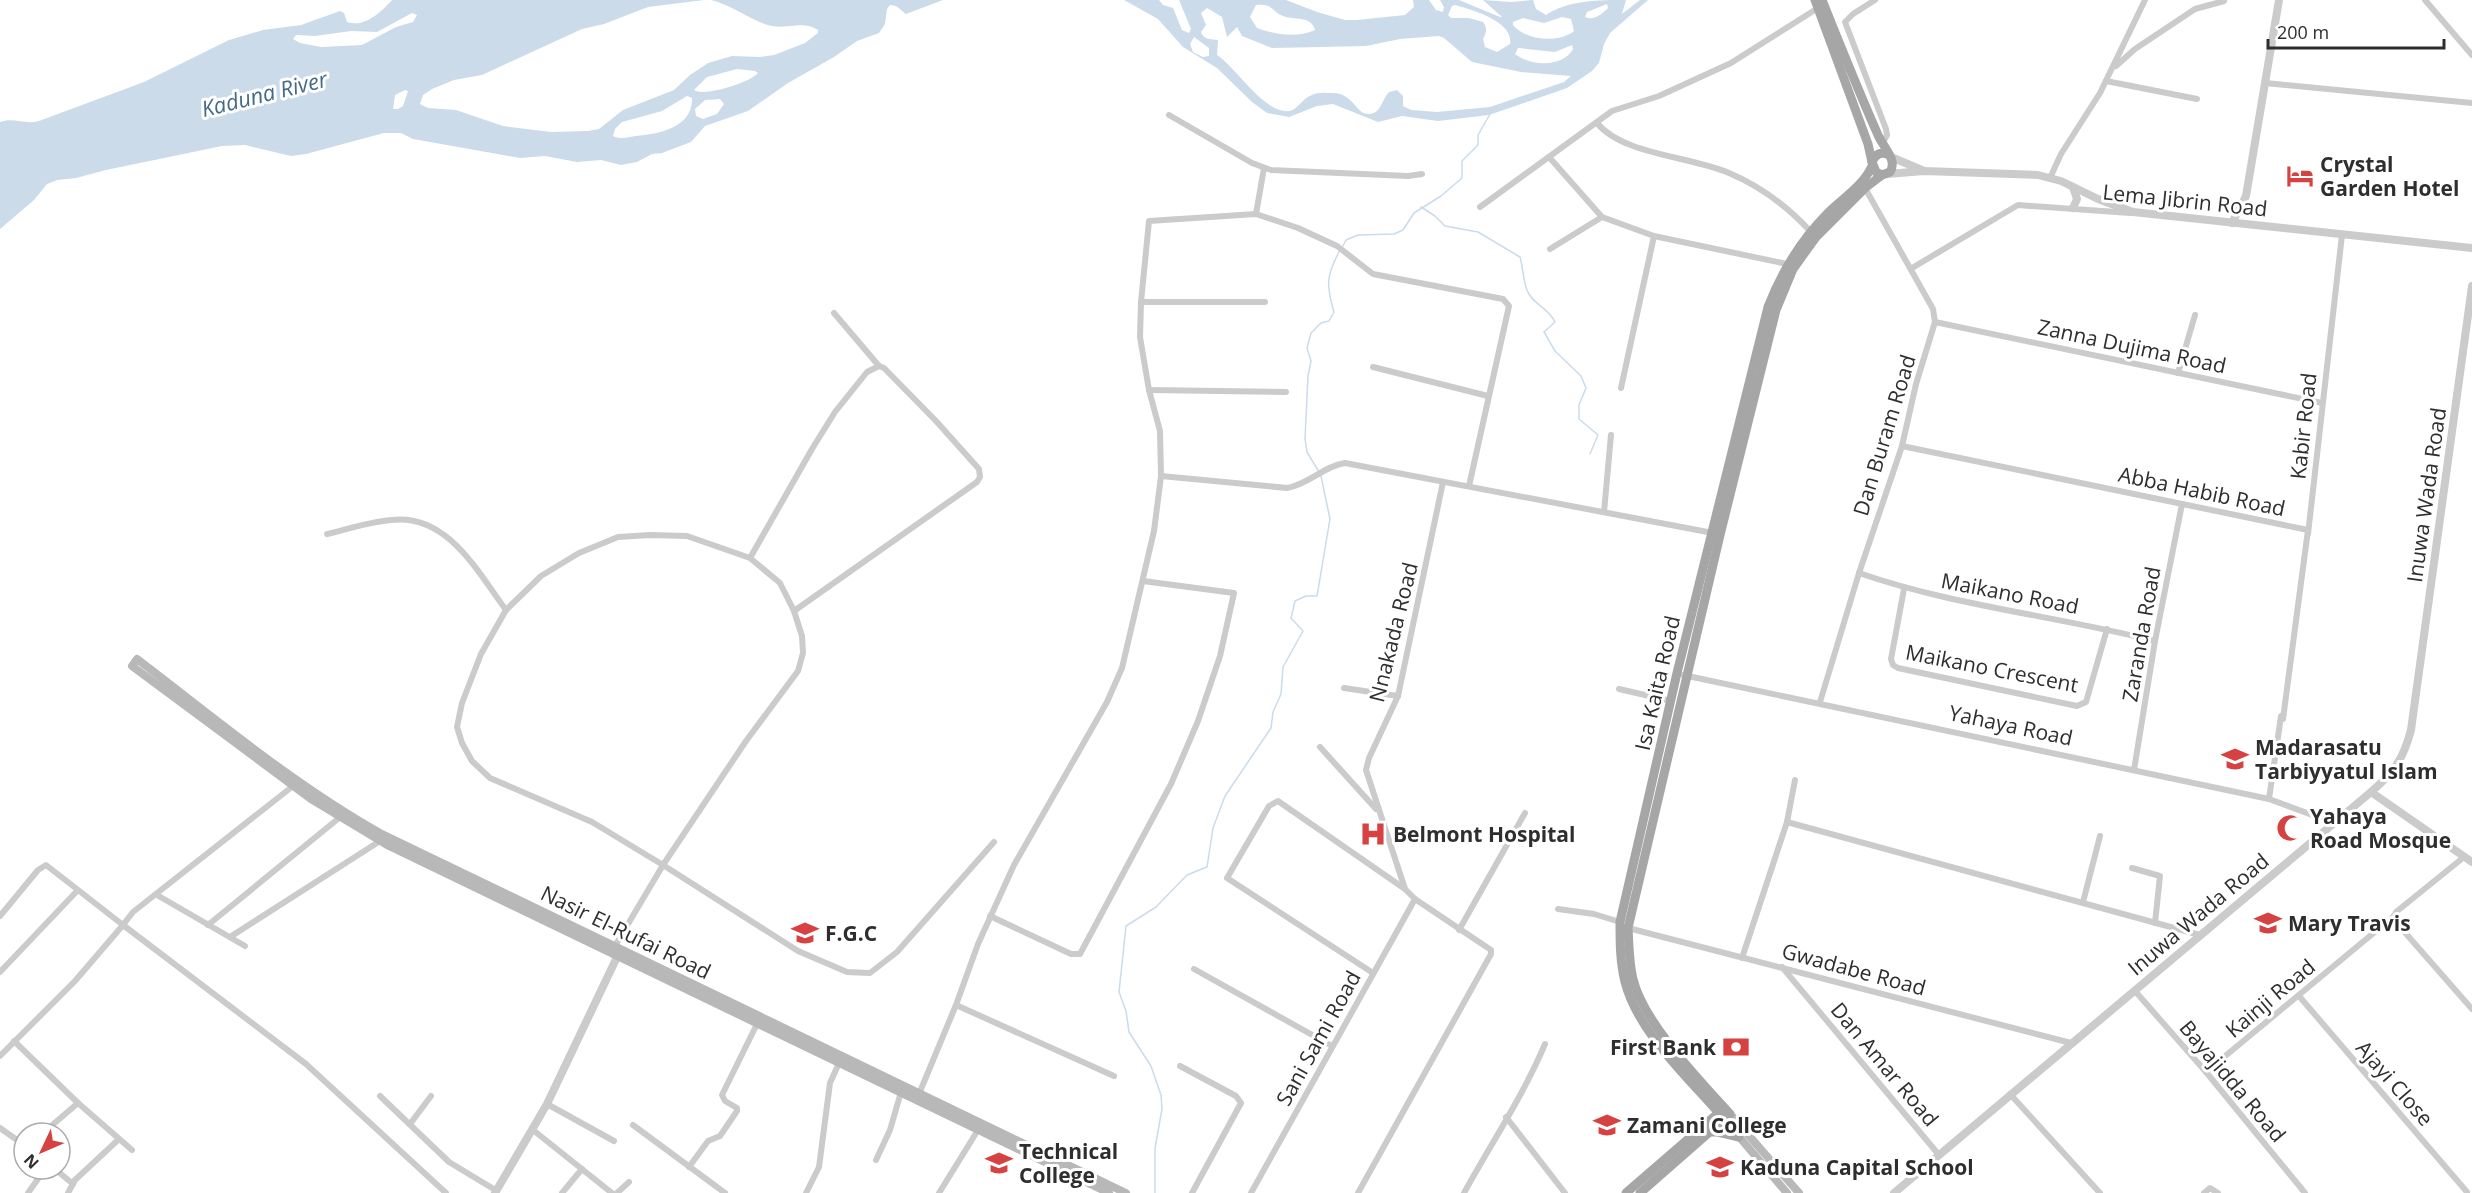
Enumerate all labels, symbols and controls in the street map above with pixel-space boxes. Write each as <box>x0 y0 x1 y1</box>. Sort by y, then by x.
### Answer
scale bar <box>2268 12 2444 50</box>
text: 200 m <box>2277 20 2329 44</box>
water label: Kaduna River <box>198 63 331 123</box>
place label: Crystal Garden Hotel <box>2320 150 2459 202</box>
hotel icon: Crystal Garden Hotel <box>2285 161 2315 191</box>
street label: Lema Jibrin Road <box>2101 177 2269 223</box>
street label: Zanna Dujima Road <box>2035 312 2229 380</box>
street label: Dan Buram Road <box>1846 351 1922 519</box>
street label: Kabir Road <box>2283 371 2323 481</box>
street label: Inuwa Wada Road <box>2400 406 2452 584</box>
street label: Abba Habib Road <box>2116 460 2288 522</box>
street label: Nnakada Road <box>1362 559 1424 705</box>
street label: Zaranda Road <box>2115 564 2167 704</box>
street label: Maikano Road <box>1939 566 2081 620</box>
street label: Isa Kaita Road <box>1628 613 1686 753</box>
street label: Maikano Crescent <box>1903 638 2081 698</box>
street label: Yahaya Road <box>1947 698 2075 752</box>
place label: Madarasatu Tarbiyyatul Islam <box>2255 733 2438 785</box>
school or university icon: Madarasatu Tarbiyyatul Islam <box>2220 744 2250 774</box>
place label: Yahaya Road Mosque <box>2310 802 2451 854</box>
mosque icon: Yahaya Road Mosque <box>2275 813 2305 843</box>
hospital icon: Belmont Hospital <box>1358 819 1388 849</box>
place label: Belmont Hospital <box>1393 820 1575 848</box>
street label: Inuwa Wada Road <box>2122 847 2274 981</box>
street label: Nasir El-Rufai Road <box>536 879 716 985</box>
school or university icon: Mary Travis <box>2253 908 2283 938</box>
place label: Mary Travis <box>2288 909 2411 937</box>
school or university icon: F.G.C <box>790 918 820 948</box>
place label: F.G.C <box>825 919 877 947</box>
street label: Gwadabe Road <box>1779 936 1929 1002</box>
street label: Kainji Road <box>2219 952 2321 1044</box>
street label: Sani Sami Road <box>1269 965 1367 1111</box>
street label: Dan Amar Road <box>1825 996 1945 1132</box>
street label: Bayajidda Road <box>2174 1014 2292 1148</box>
bank icon: First Bank <box>1721 1032 1751 1062</box>
place label: First Bank <box>1610 1033 1717 1061</box>
street label: Ajayi Close <box>2350 1034 2440 1132</box>
school or university icon: Zamani College <box>1592 1110 1622 1140</box>
place label: Zamani College <box>1627 1111 1787 1139</box>
north arrow <box>12 1121 72 1181</box>
place label: Technical College <box>1019 1137 1118 1189</box>
school or university icon: Technical College <box>984 1148 1014 1178</box>
text: N <box>19 1149 44 1174</box>
school or university icon: Kaduna Capital School <box>1705 1152 1735 1182</box>
place label: Kaduna Capital School <box>1740 1153 1974 1181</box>

